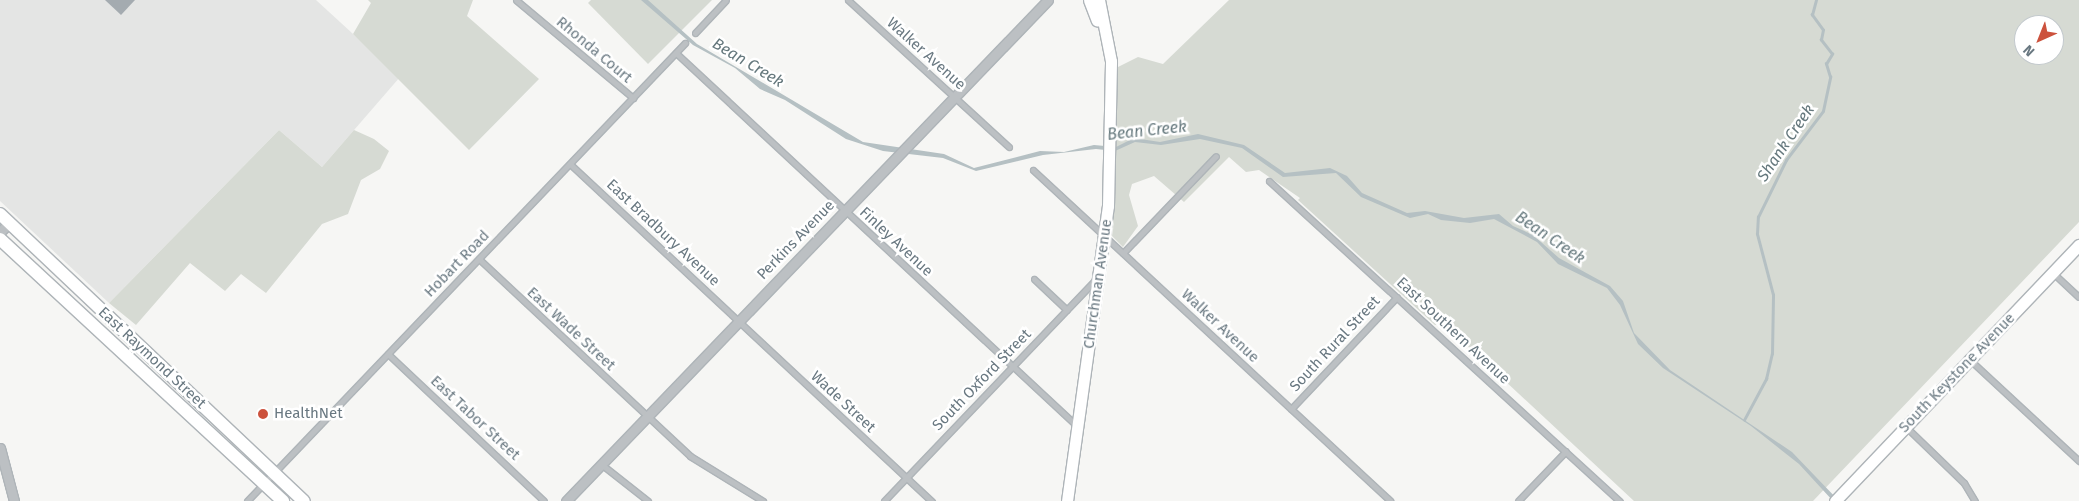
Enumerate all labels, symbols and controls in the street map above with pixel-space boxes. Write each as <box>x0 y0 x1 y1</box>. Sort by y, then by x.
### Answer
street label: Rhonda Court <box>552 13 636 87</box>
street label: Walker Avenue <box>883 14 969 94</box>
north arrow <box>2014 15 2064 65</box>
water label: Bean Creek <box>709 34 787 92</box>
text: N <box>2020 41 2038 60</box>
water label: Shank Creek <box>1753 101 1819 185</box>
water label: Bean Creek <box>1106 117 1188 145</box>
street label: East Bradbury Avenue <box>603 176 723 290</box>
street label: Perkins Avenue <box>754 196 838 284</box>
street label: Finley Avenue <box>856 204 936 280</box>
water label: Bean Creek <box>1512 208 1588 268</box>
street label: Churchman Avenue <box>1080 218 1116 350</box>
street label: Hobart Road <box>421 227 493 301</box>
street label: East Southern Avenue <box>1393 274 1513 388</box>
street label: East Wade Street <box>523 283 619 375</box>
street label: Walker Avenue <box>1177 285 1263 367</box>
street label: South Rural Street <box>1286 293 1384 395</box>
street label: East Raymond Street <box>94 303 210 413</box>
street label: South Keystone Avenue <box>1895 309 2019 437</box>
street label: South Oxford Street <box>929 326 1035 434</box>
street label: Wade Street <box>807 367 879 437</box>
street label: East Tabor Street <box>427 372 523 464</box>
place label: HealthNet <box>274 405 343 423</box>
marker: HealthNet <box>256 407 270 421</box>

